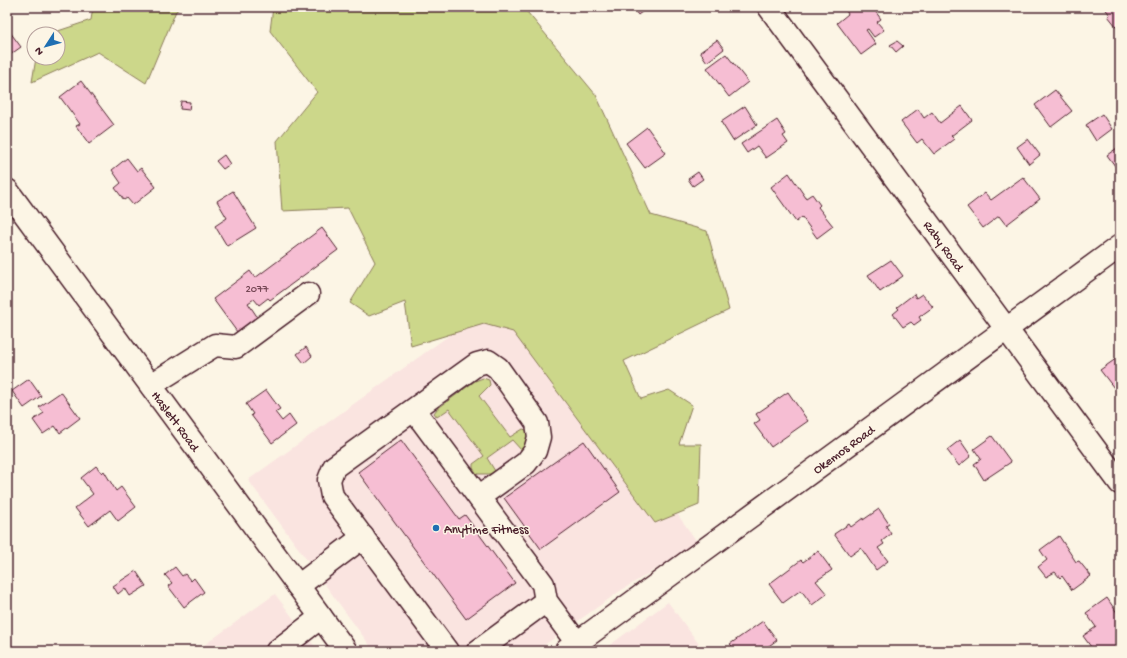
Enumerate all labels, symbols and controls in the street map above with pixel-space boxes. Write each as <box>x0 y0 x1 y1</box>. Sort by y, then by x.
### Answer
north arrow <box>26 26 66 66</box>
text: N <box>33 44 46 57</box>
street label: Raby Road <box>919 219 967 276</box>
house number: 2077 <box>245 284 269 296</box>
street label: Haslett Road <box>147 389 202 456</box>
street label: Okemos Road <box>811 422 879 478</box>
marker: Anytime Fitness <box>431 523 441 533</box>
place label: Anytime Fitness <box>444 523 530 538</box>

